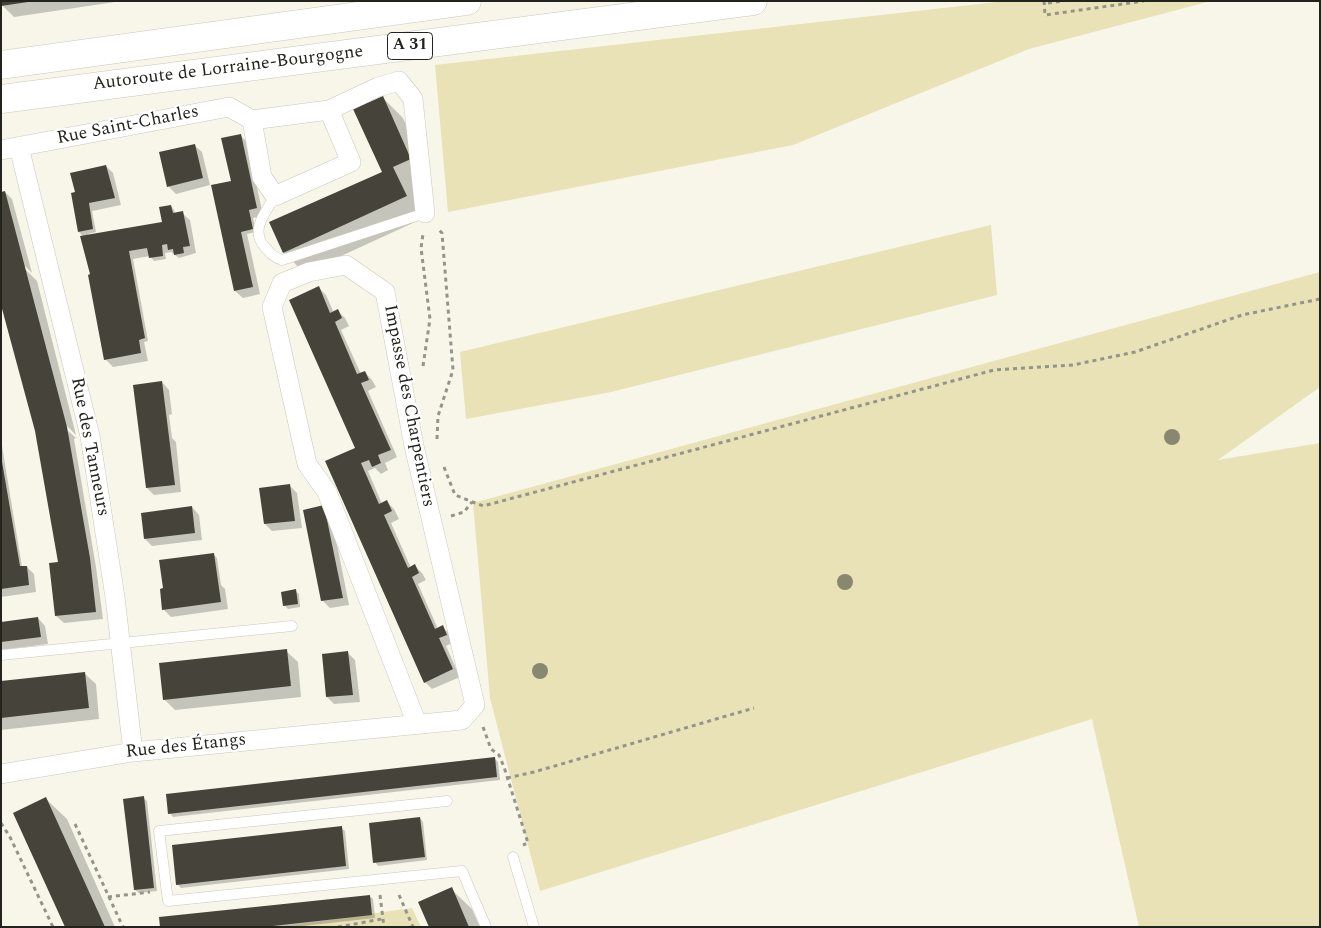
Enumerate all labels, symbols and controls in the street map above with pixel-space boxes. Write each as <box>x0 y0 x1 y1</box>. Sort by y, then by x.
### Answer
road number: A 31 <box>388 32 432 59</box>
street label: Autoroute de Lorraine-Bourgogne <box>91 42 365 96</box>
street label: Rue Saint-Charles <box>55 102 201 150</box>
street label: Impasse des Charpentiers <box>378 303 438 509</box>
street label: Rue des Tanneurs <box>65 376 113 518</box>
street label: Rue des Étangs <box>125 730 247 764</box>

